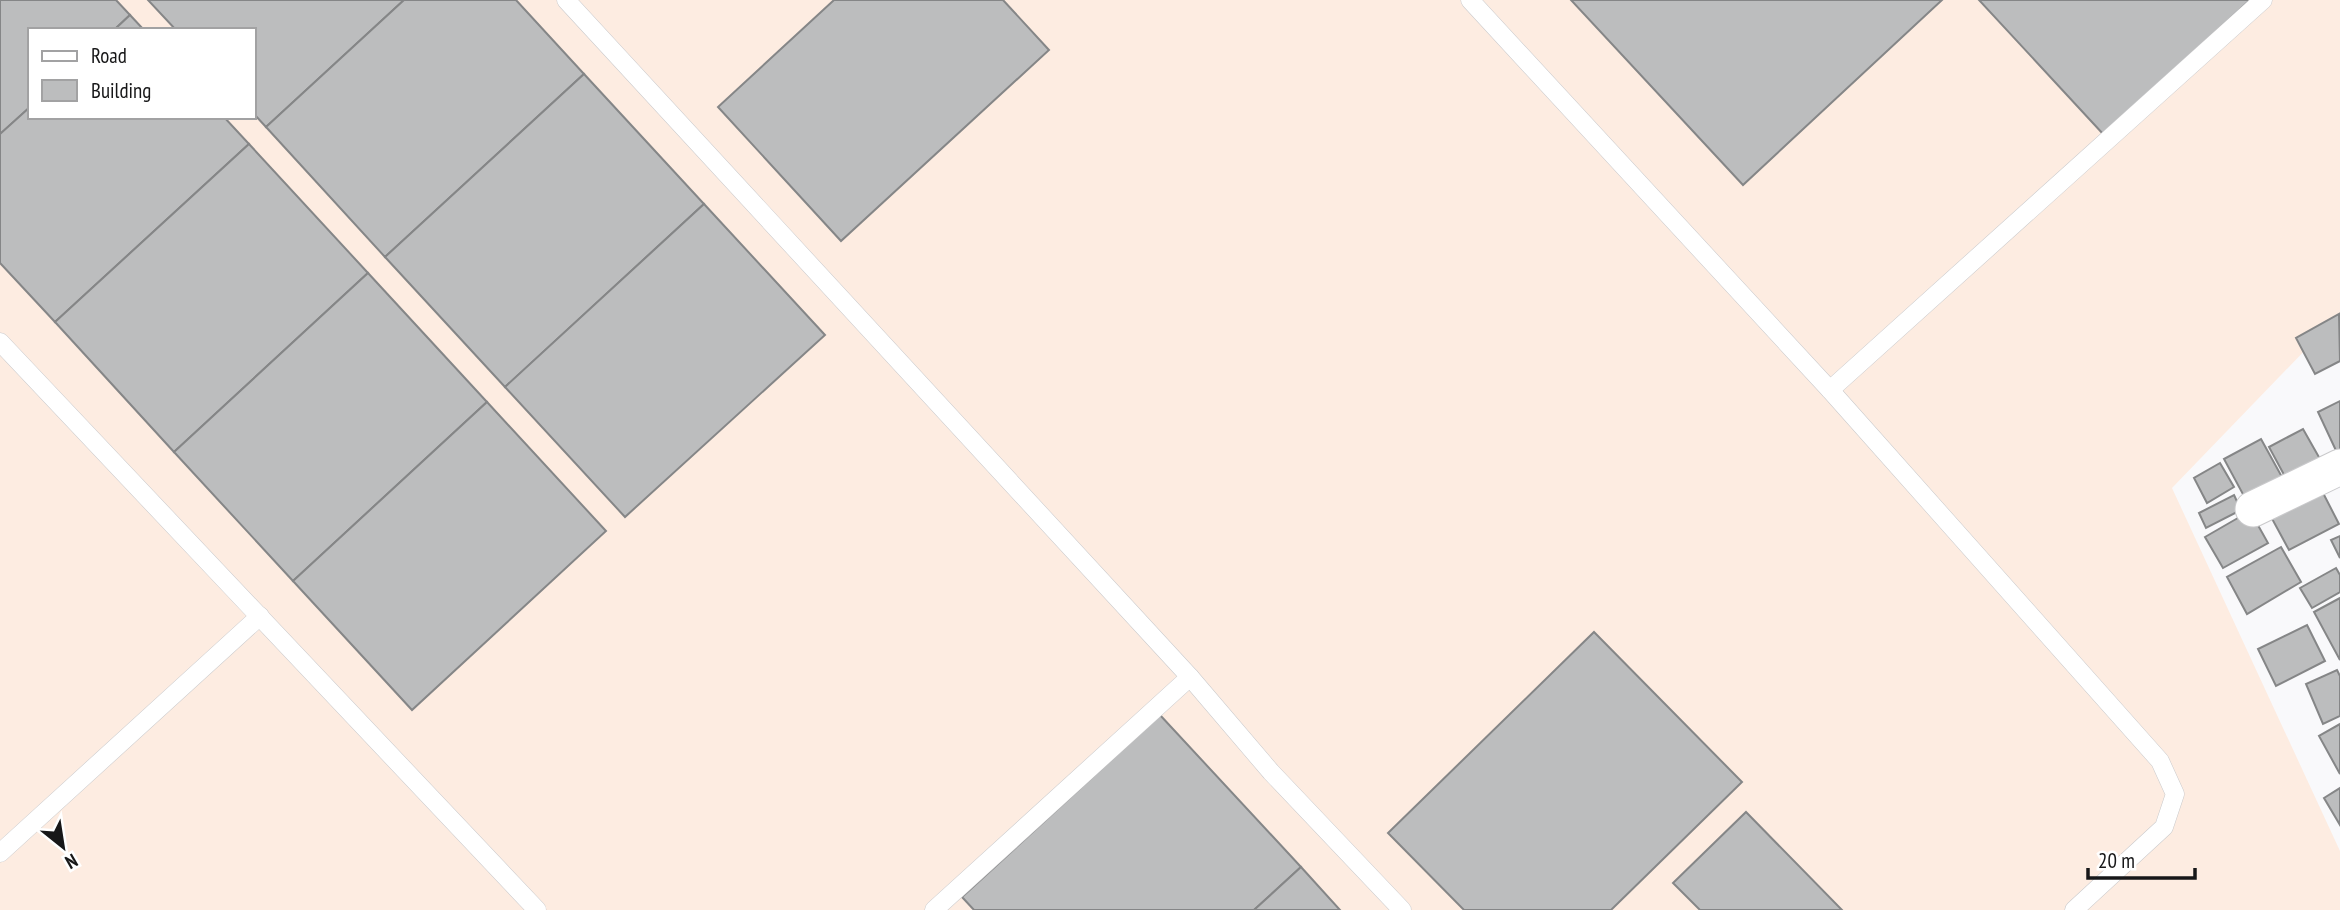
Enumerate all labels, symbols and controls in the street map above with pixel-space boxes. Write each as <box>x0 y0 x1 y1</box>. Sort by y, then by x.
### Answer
legend <box>28 28 256 119</box>
text: Road <box>91 42 127 69</box>
text: Building <box>91 77 151 104</box>
north arrow <box>28 812 98 882</box>
scale bar <box>2088 836 2195 880</box>
text: 20 m <box>2098 847 2135 874</box>
text: N <box>61 849 82 875</box>

